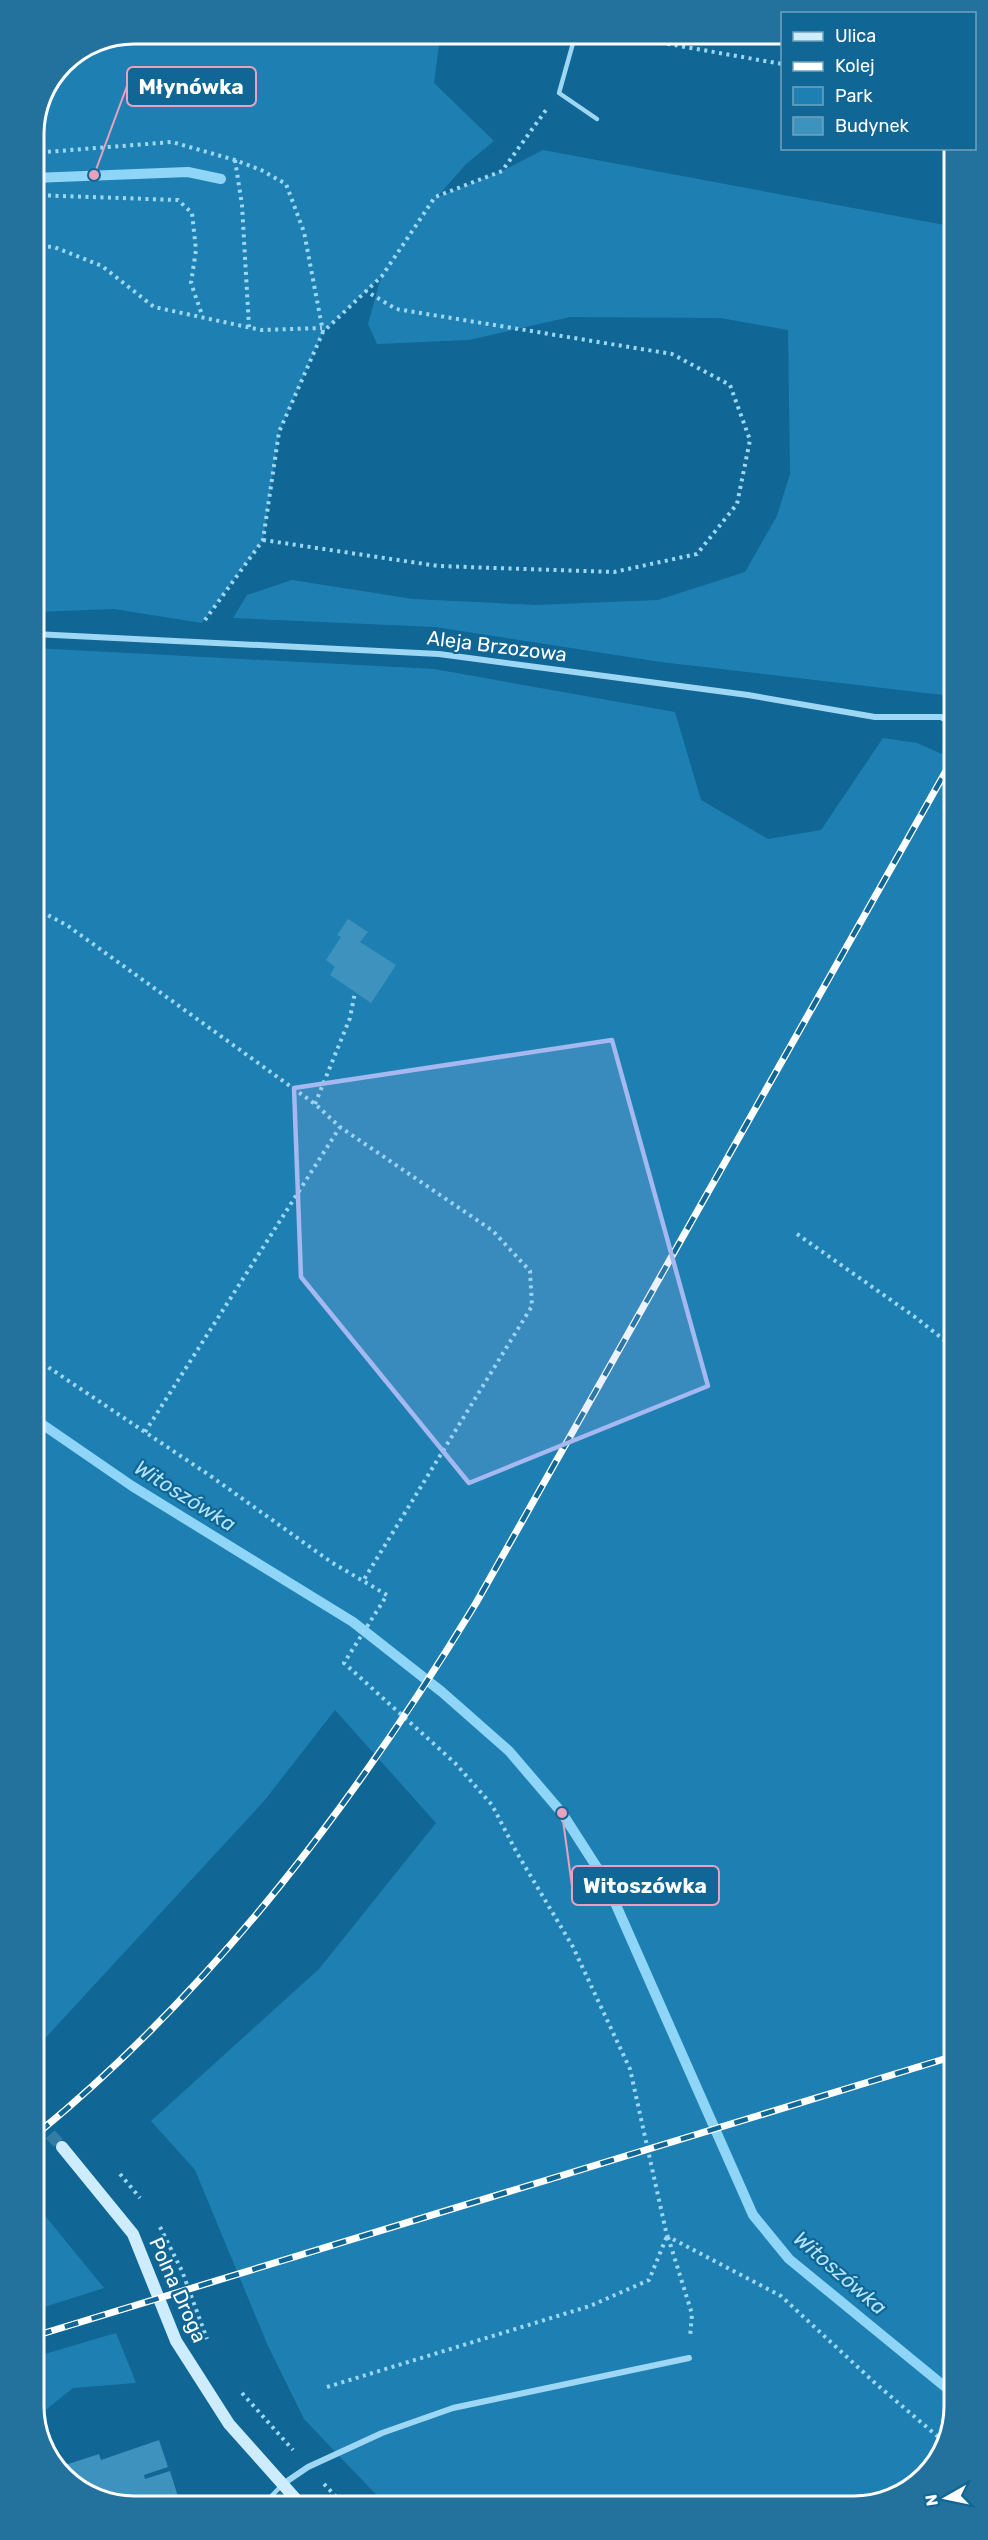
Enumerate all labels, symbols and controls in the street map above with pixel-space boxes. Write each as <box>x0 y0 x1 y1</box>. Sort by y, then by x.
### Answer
legend <box>781 12 976 150</box>
text: Ulica <box>835 25 876 47</box>
text: Kolej <box>835 55 875 77</box>
callout: Młynówka <box>127 67 256 106</box>
text: Młynówka <box>138 74 244 99</box>
text: Park <box>835 85 873 107</box>
text: Budynek <box>835 115 909 137</box>
street label: Aleja Brzozowa <box>426 626 568 666</box>
water label: Witoszówka <box>130 1455 241 1537</box>
callout: Witoszówka <box>572 1866 719 1905</box>
text: Witoszówka <box>583 1873 707 1898</box>
water label: Witoszówka <box>789 2226 892 2320</box>
street label: Polna Droga <box>144 2234 212 2346</box>
north arrow <box>916 2468 976 2528</box>
text: N <box>921 2493 942 2507</box>

